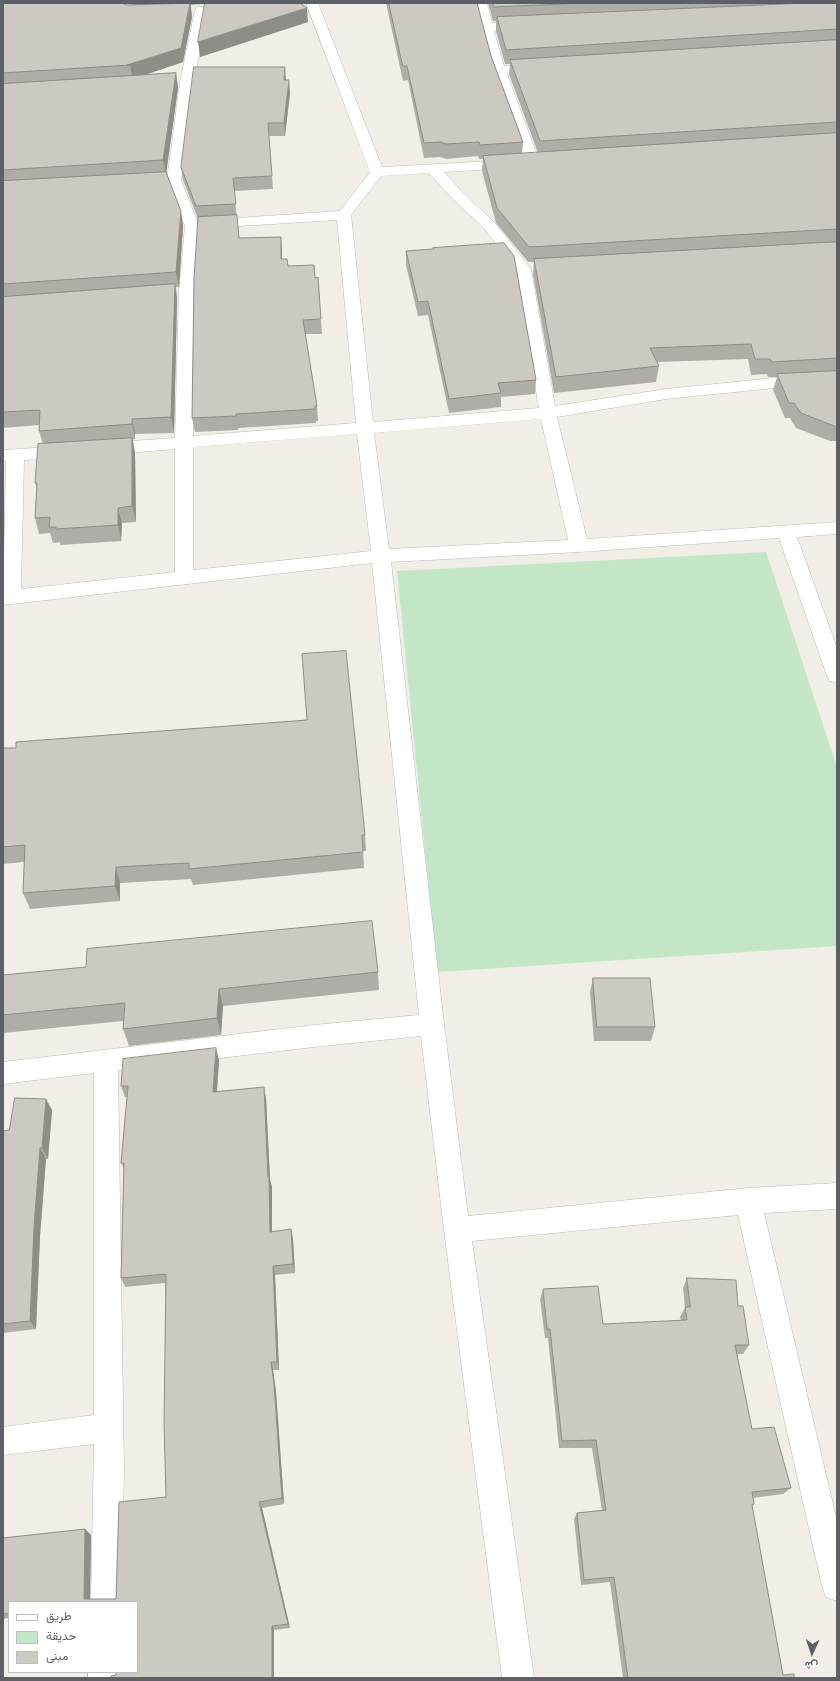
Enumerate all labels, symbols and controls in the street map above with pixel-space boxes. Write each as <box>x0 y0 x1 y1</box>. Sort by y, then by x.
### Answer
legend <box>8 1601 138 1673</box>
text: طريق <box>46 1609 71 1623</box>
text: حديقة <box>46 1629 76 1643</box>
north arrow <box>792 1633 832 1673</box>
text: مبنى <box>46 1649 68 1663</box>
text: ش <box>804 1659 818 1672</box>

